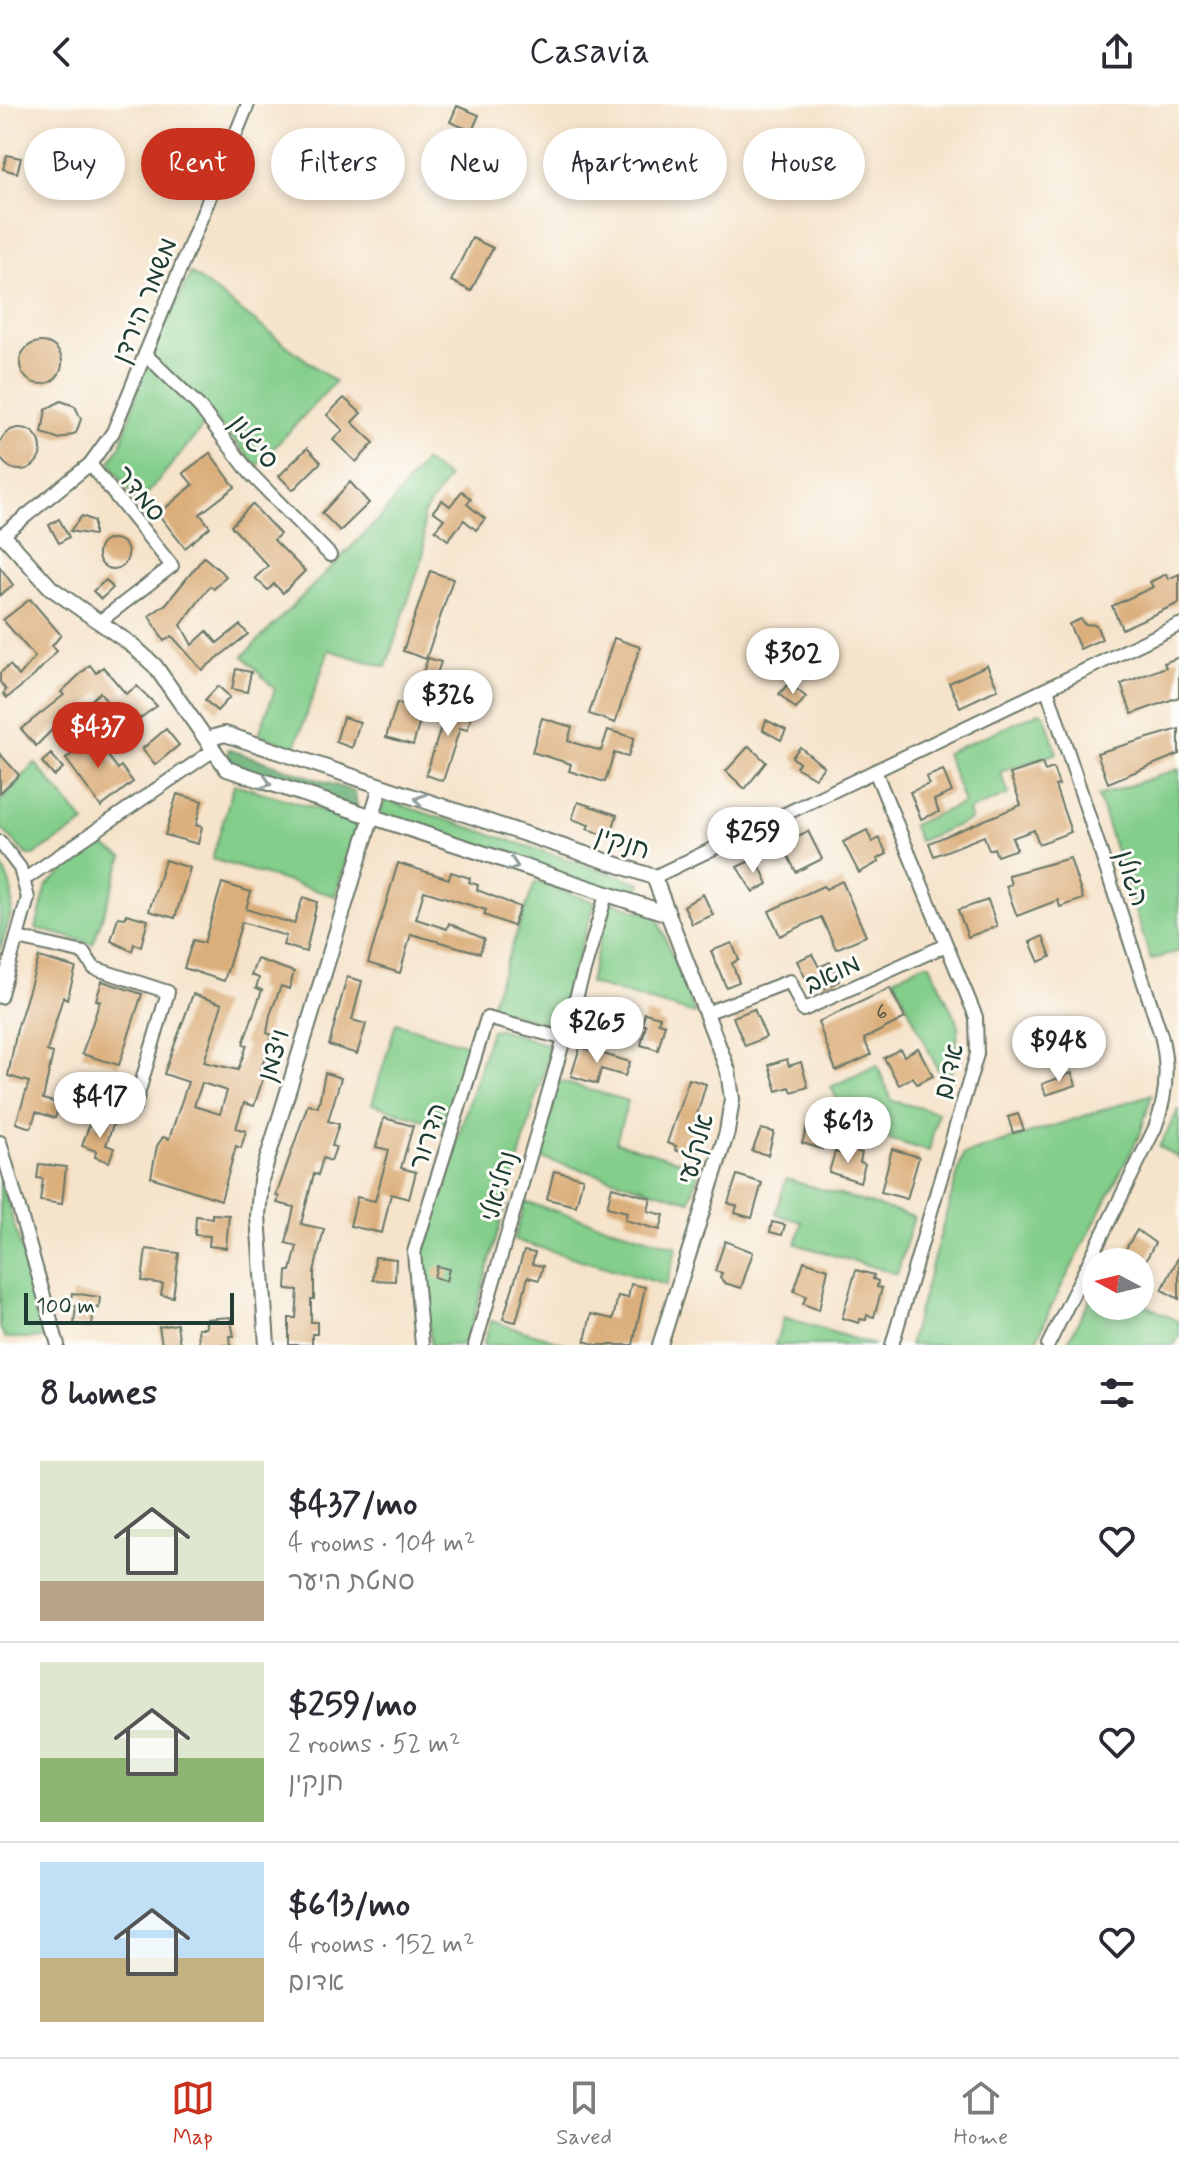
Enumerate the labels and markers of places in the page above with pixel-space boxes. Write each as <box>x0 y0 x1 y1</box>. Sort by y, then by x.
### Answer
pin: $302 <box>746 628 840 696</box>
pin: $326 <box>401 670 495 738</box>
pin: $437 <box>51 702 145 770</box>
pin: $259 <box>706 807 800 875</box>
pin: $265 <box>550 997 644 1065</box>
pin: $948 <box>1012 1016 1106 1084</box>
pin: $417 <box>53 1072 147 1140</box>
pin: $613 <box>801 1097 895 1165</box>

